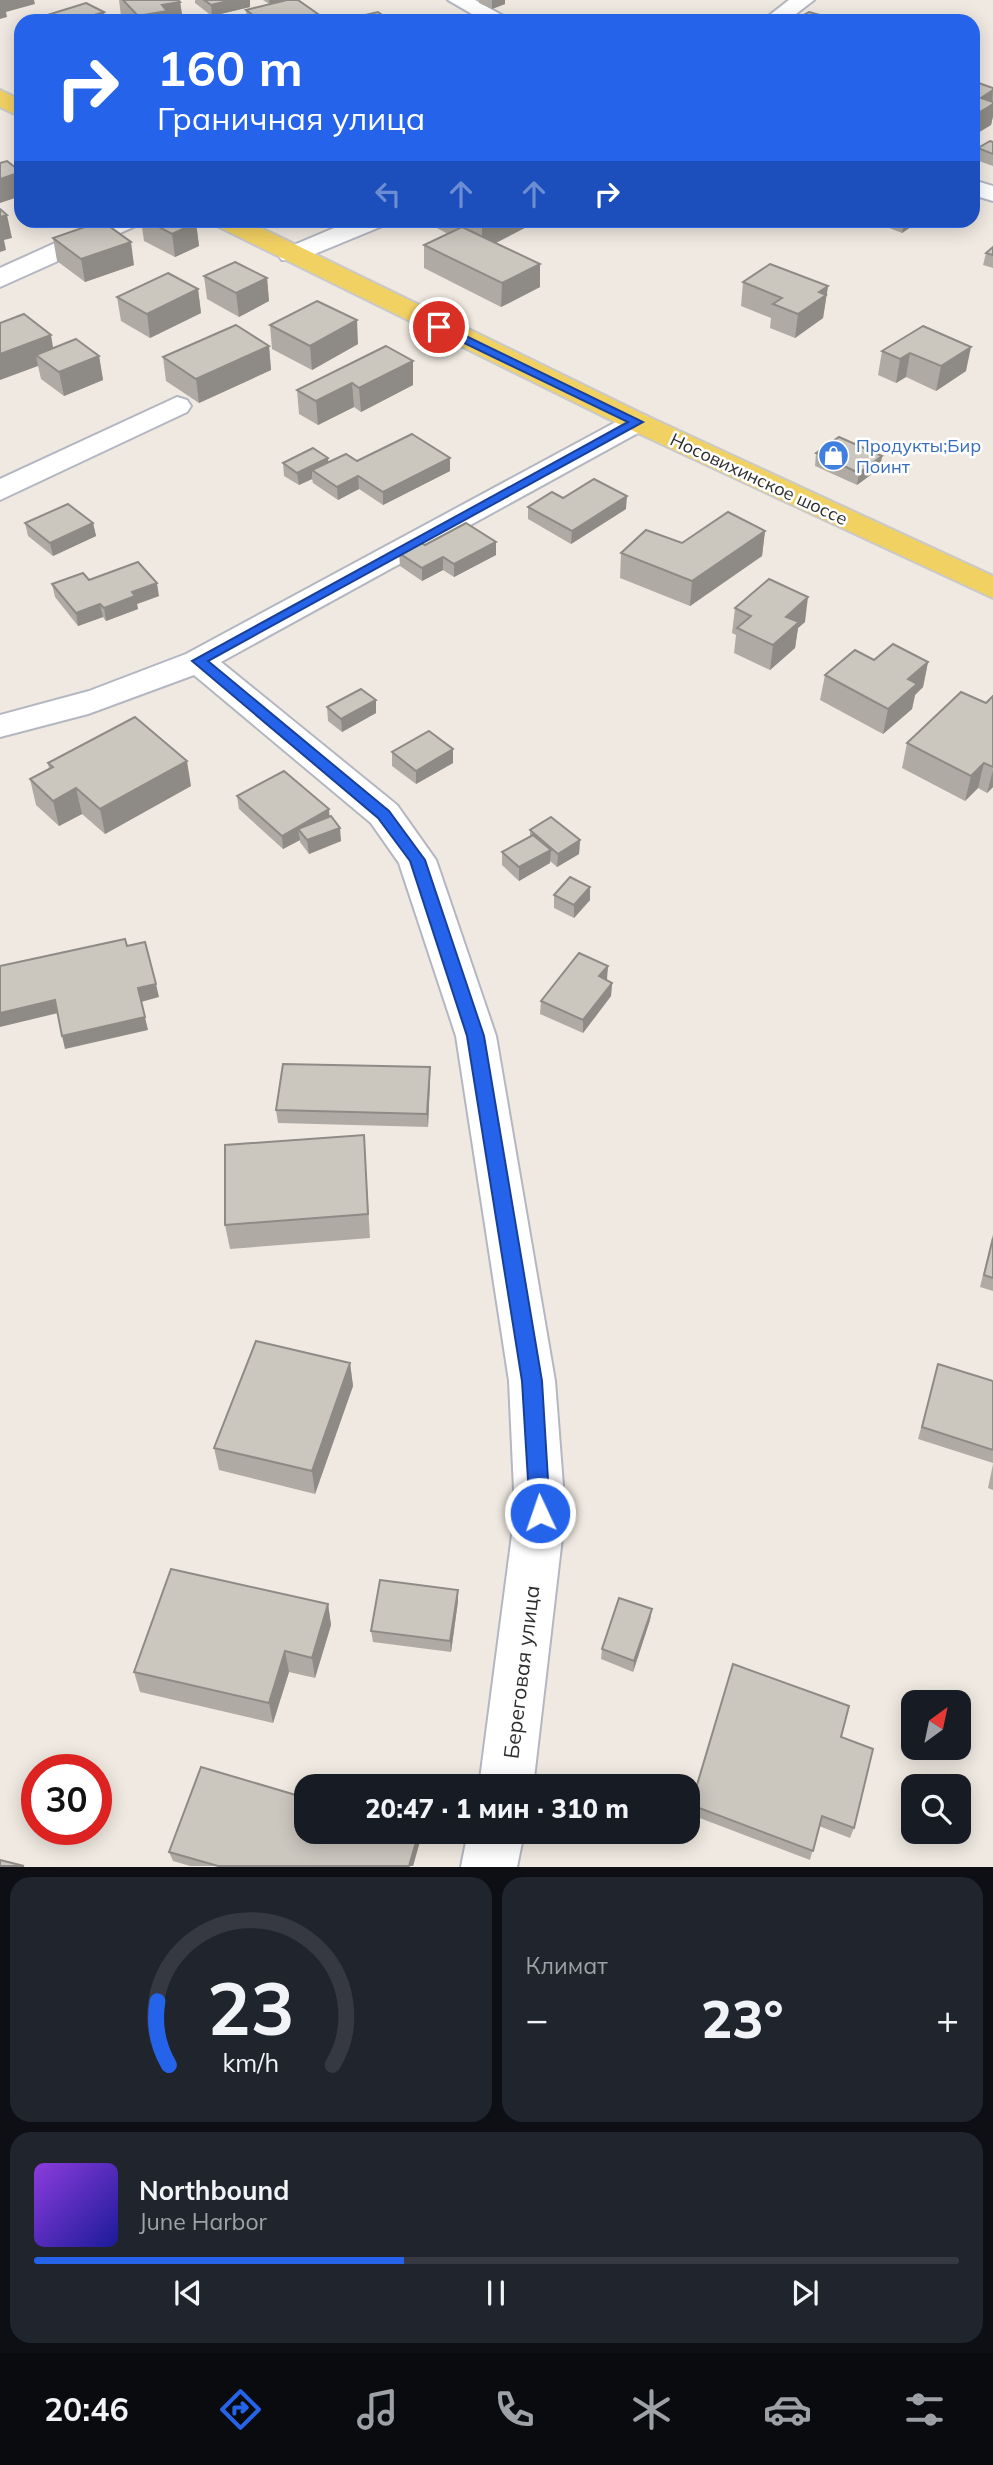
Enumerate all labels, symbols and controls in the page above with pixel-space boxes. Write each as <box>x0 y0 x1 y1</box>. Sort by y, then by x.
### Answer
text: 160 m <box>157 37 303 98</box>
icon: right <box>42 42 133 133</box>
text: Граничная улица <box>157 98 425 138</box>
icon: left <box>369 175 407 213</box>
icon: ahead <box>442 175 480 213</box>
icon: ahead <box>515 175 553 213</box>
icon: right <box>588 175 626 213</box>
pin <box>409 297 469 357</box>
icon: arrive <box>420 308 458 346</box>
street label: Носовихинское шоссе <box>667 428 851 530</box>
place label: Продукты;Бир Поинт <box>856 434 981 478</box>
shop icon: Продукты;Бир Поинт <box>816 438 850 472</box>
position arrow <box>503 1476 577 1550</box>
street label: Береговая улица <box>497 1584 545 1760</box>
north arrow <box>901 1690 971 1760</box>
map controls <box>901 1690 971 1844</box>
speed limit sign: 30 <box>21 1754 112 1845</box>
button: search <box>901 1774 971 1844</box>
text: 20:47 · 1 мин · 310 m <box>365 1792 629 1825</box>
text: Климат <box>526 1951 608 1980</box>
text: 23 <box>207 1963 294 2054</box>
text: 23° <box>701 1986 783 2051</box>
text: − <box>526 1995 548 2043</box>
text: + <box>936 1995 959 2043</box>
text: km/h <box>222 2047 279 2078</box>
text: Northbound <box>139 2174 289 2207</box>
text: June Harbor <box>139 2207 267 2236</box>
icon: previous <box>169 2274 207 2312</box>
icon: pause <box>477 2274 515 2312</box>
icon: next <box>786 2274 824 2312</box>
icon: directions <box>216 2385 265 2434</box>
icon: music <box>353 2385 402 2434</box>
icon: phone <box>490 2385 539 2434</box>
icon: climate <box>627 2385 676 2434</box>
icon: car <box>763 2385 812 2434</box>
icon: filters <box>900 2385 949 2434</box>
text: 20:46 <box>44 2389 129 2429</box>

